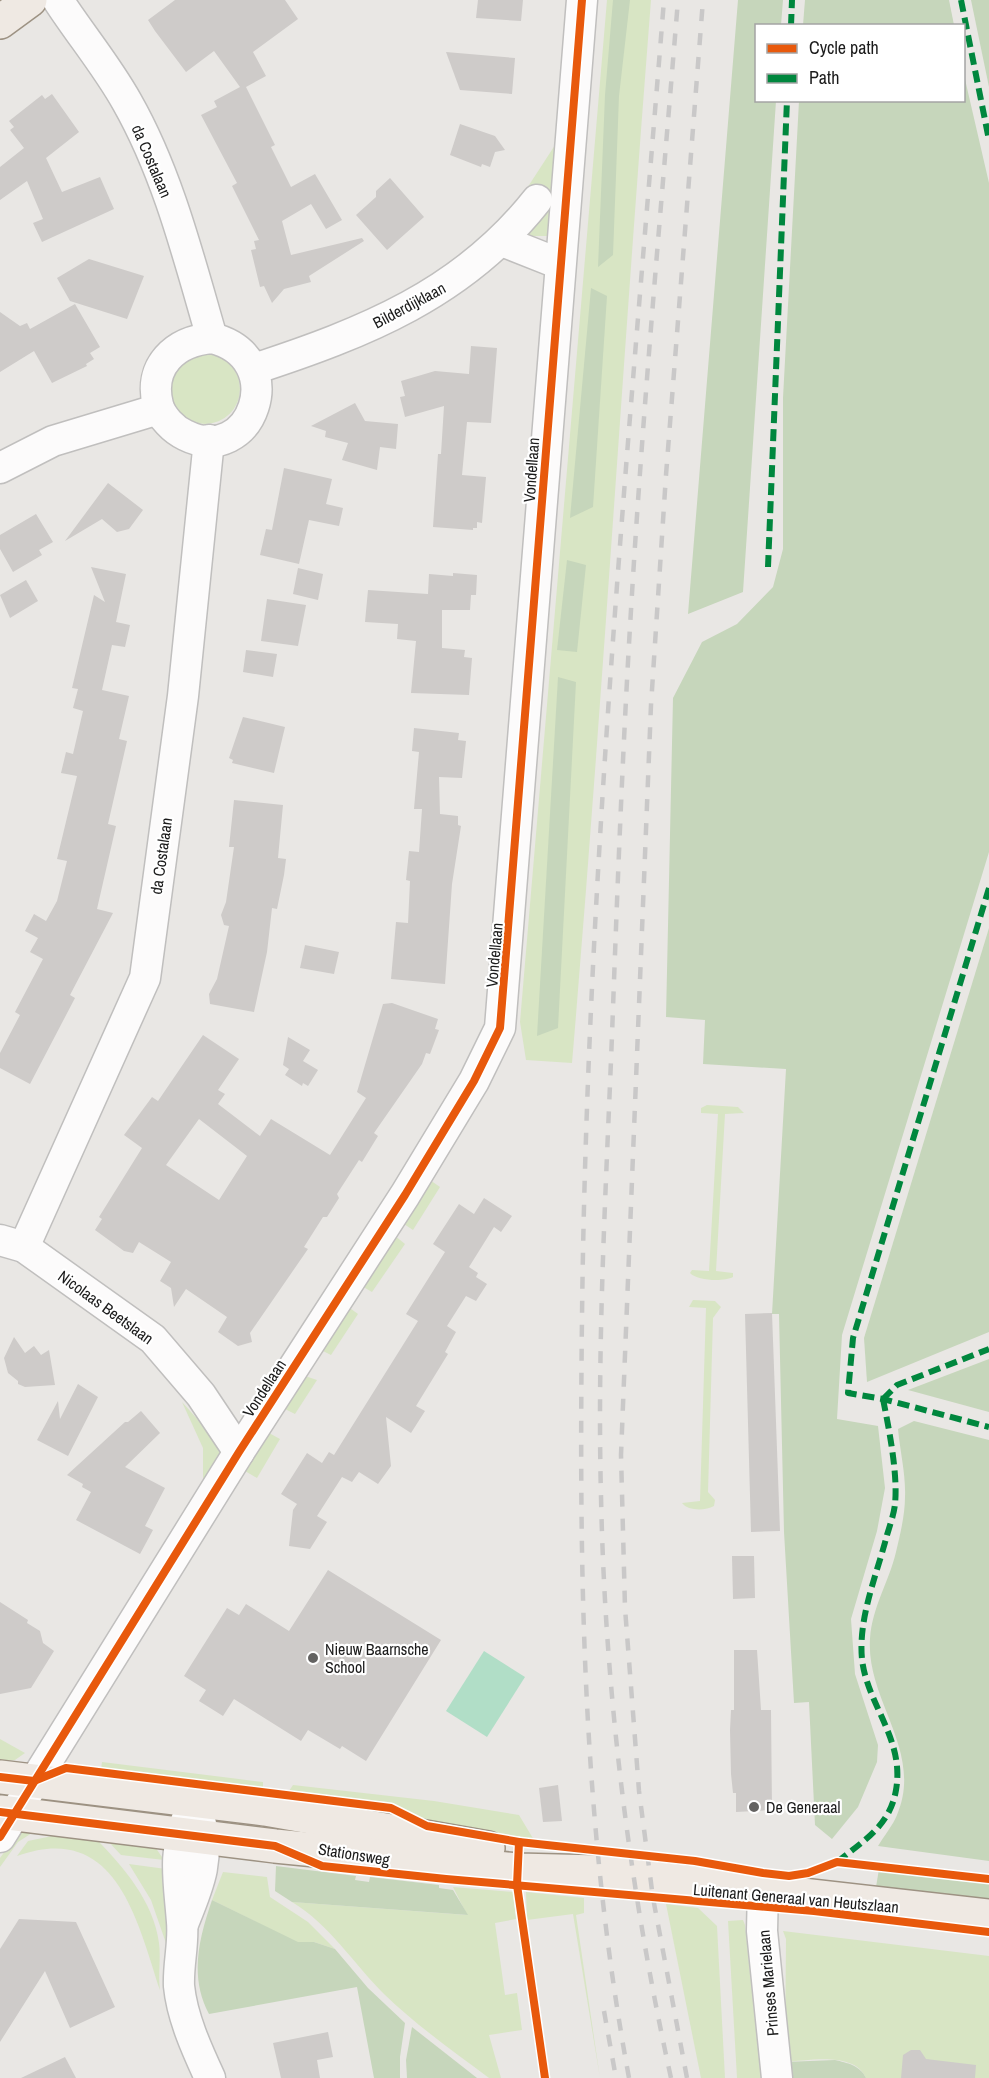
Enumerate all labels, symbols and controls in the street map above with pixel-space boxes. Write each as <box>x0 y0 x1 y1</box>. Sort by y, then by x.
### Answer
legend <box>755 24 965 102</box>
text: Cycle path <box>809 35 879 60</box>
text: Path <box>809 65 839 90</box>
street label: da Costalaan <box>127 121 177 201</box>
street label: Bilderdijklaan <box>369 277 449 333</box>
street label: Vondellaan <box>518 437 544 503</box>
street label: da Costalaan <box>145 816 177 896</box>
street label: Vondellaan <box>480 922 508 988</box>
street label: Nicolaas Beetslaan <box>54 1265 158 1349</box>
street label: Vondellaan <box>237 1355 291 1421</box>
place label: Nieuw Baarnsche School <box>325 1638 429 1678</box>
marker: Nieuw Baarnsche School <box>306 1651 320 1665</box>
place label: De Generaal <box>766 1796 840 1818</box>
marker: De Generaal <box>747 1800 761 1814</box>
street label: Stationsweg <box>317 1837 392 1871</box>
street label: Luitenant Generaal van Heutszlaan <box>692 1878 900 1918</box>
street label: Prinses Marielaan <box>752 1929 784 2037</box>

